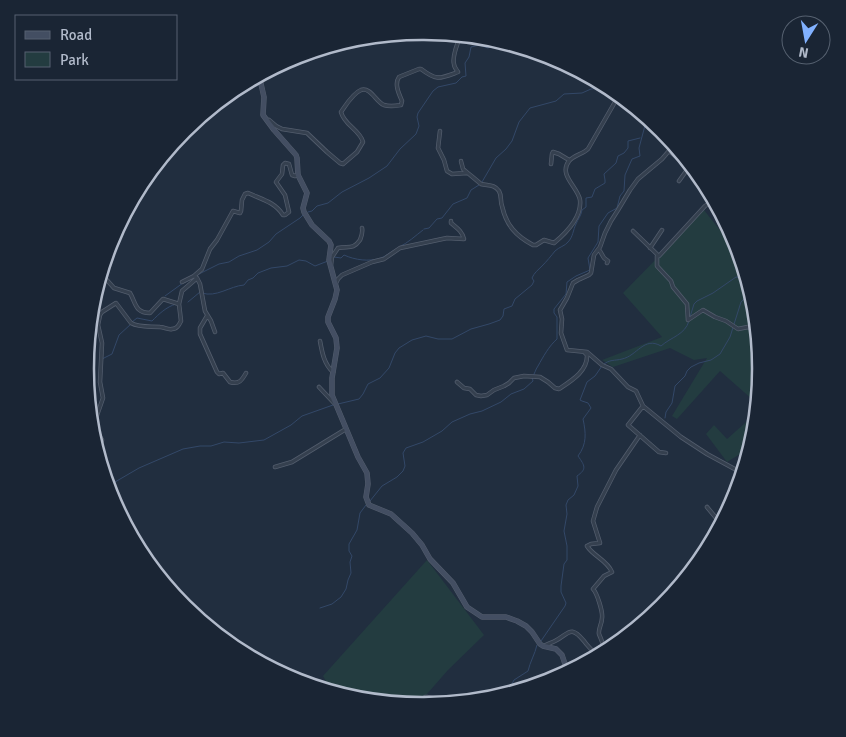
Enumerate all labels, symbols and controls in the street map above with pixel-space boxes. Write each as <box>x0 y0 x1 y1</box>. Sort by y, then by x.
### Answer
legend <box>15 15 178 80</box>
north arrow <box>781 15 831 65</box>
text: Road <box>60 26 92 44</box>
text: N <box>797 43 810 62</box>
text: Park <box>60 51 89 69</box>

